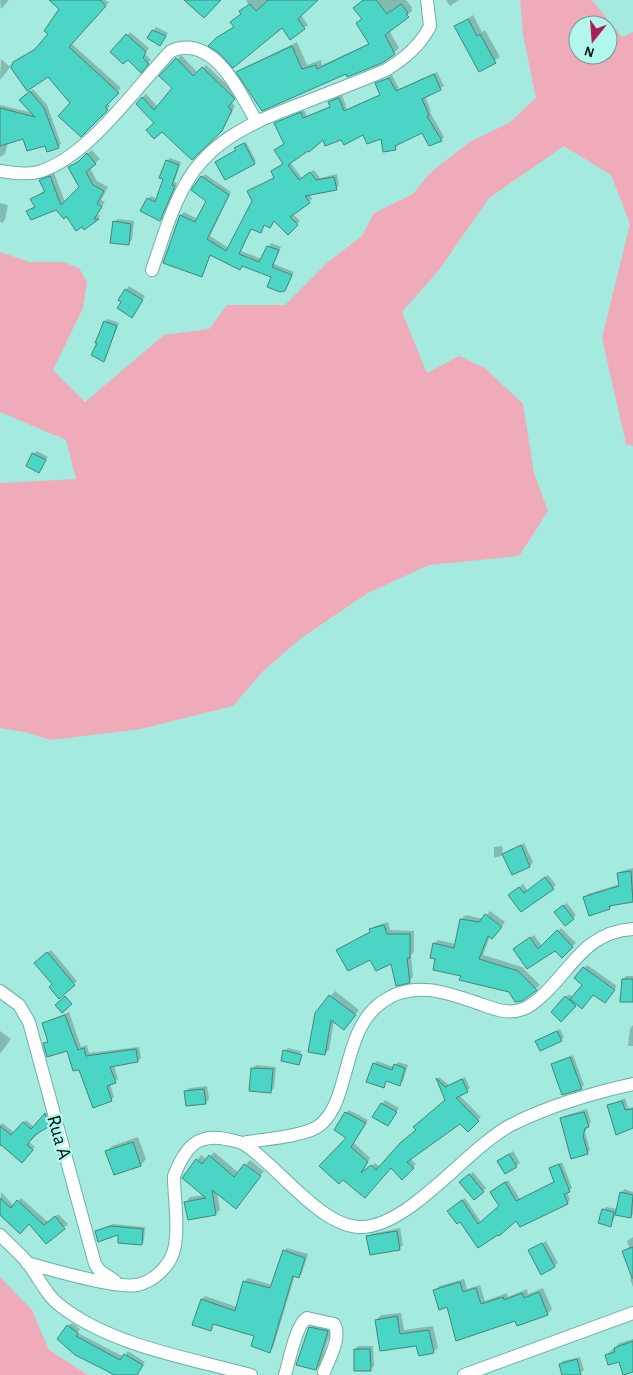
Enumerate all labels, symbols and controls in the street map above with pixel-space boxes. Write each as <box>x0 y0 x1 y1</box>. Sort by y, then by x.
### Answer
north arrow <box>568 15 618 65</box>
text: N <box>583 43 596 60</box>
street label: Rua A <box>43 1113 75 1162</box>

